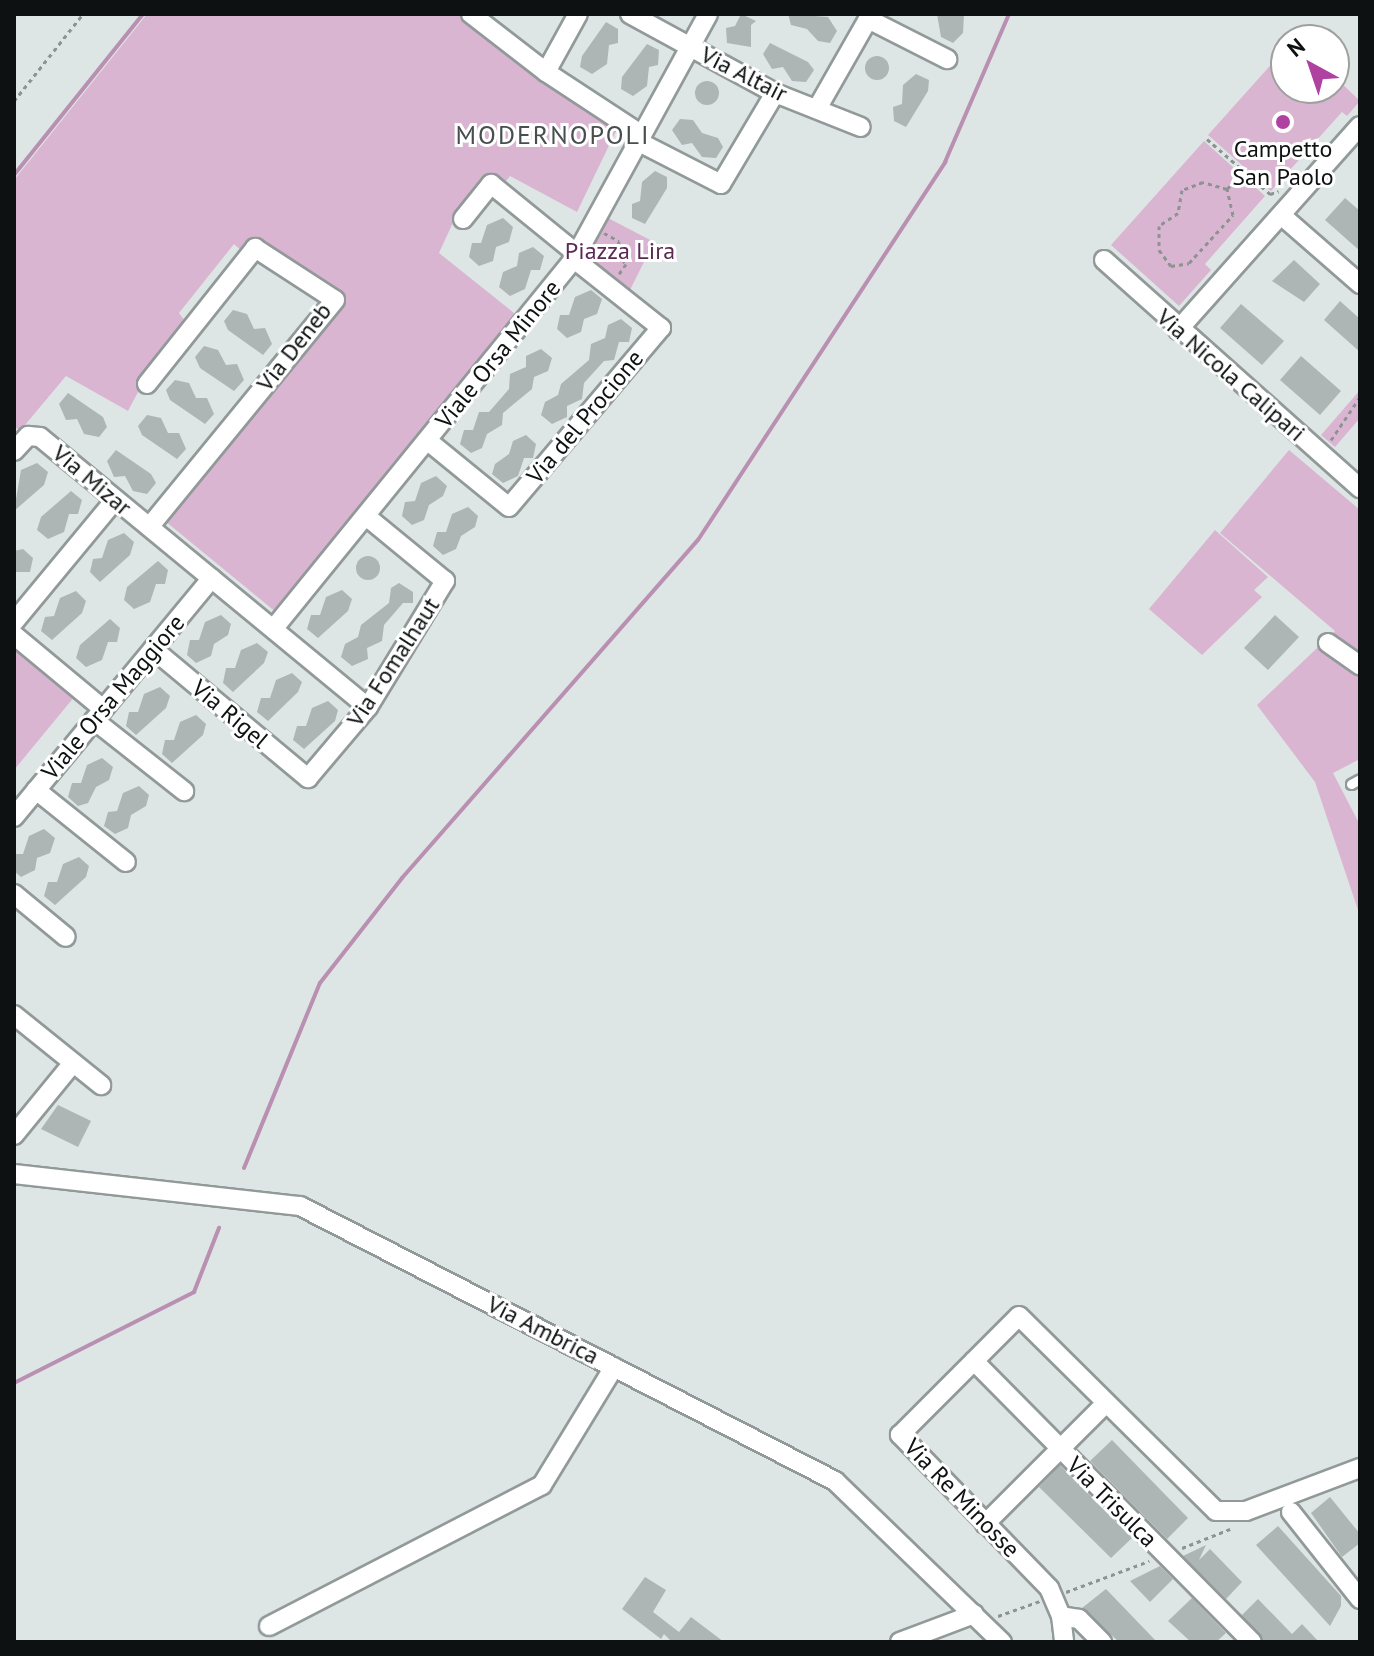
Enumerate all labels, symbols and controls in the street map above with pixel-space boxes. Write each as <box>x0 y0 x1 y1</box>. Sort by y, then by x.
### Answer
north arrow <box>1270 24 1350 104</box>
text: N <box>1281 32 1310 63</box>
street label: Via Altair <box>696 40 792 108</box>
marker: Campetto San Paolo <box>1274 113 1292 131</box>
district label: MODERNOPOLI <box>456 119 650 151</box>
place label: Campetto San Paolo <box>1232 135 1334 191</box>
park label: Piazza Lira <box>565 237 675 265</box>
street label: Viale Orsa Minore <box>429 274 567 434</box>
street label: Via Deneb <box>250 297 338 397</box>
street label: Via Nicola Calipari <box>1151 303 1311 447</box>
street label: Via del Procione <box>521 344 649 490</box>
street label: Via Mizar <box>47 439 137 521</box>
street label: Via Fomalhaut <box>341 592 445 732</box>
street label: Viale Orsa Maggiore <box>35 609 191 785</box>
street label: Via Rigel <box>186 674 274 754</box>
street label: Via Ambrica <box>482 1289 604 1371</box>
street label: Via Re Minosse <box>898 1433 1026 1563</box>
street label: Via Trisulca <box>1061 1451 1163 1553</box>

